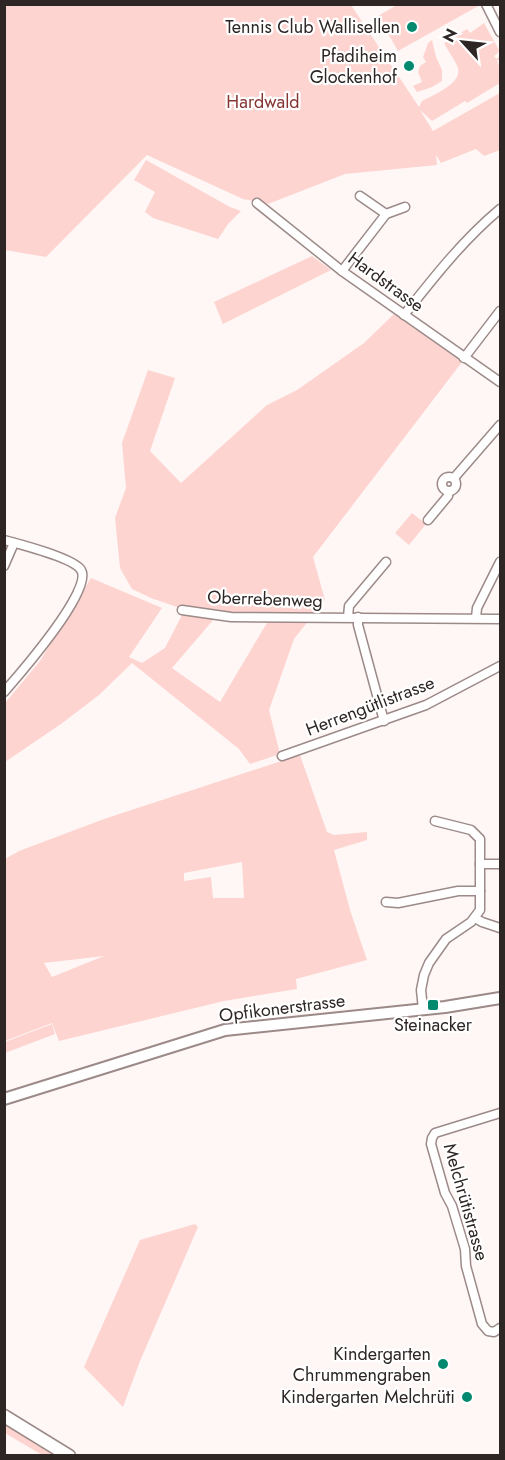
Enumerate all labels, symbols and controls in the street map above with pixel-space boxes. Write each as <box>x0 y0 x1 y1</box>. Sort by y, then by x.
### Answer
north arrow <box>433 12 493 72</box>
place label: Tennis Club Wallisellen <box>225 14 400 40</box>
marker: Tennis Club Wallisellen <box>405 20 419 34</box>
text: N <box>437 25 463 46</box>
place label: Pfadiheim Glockenhof <box>310 43 398 90</box>
marker: Pfadiheim Glockenhof <box>402 59 416 73</box>
park label: Hardwald <box>226 89 300 115</box>
street label: Hardstrasse <box>343 246 429 318</box>
street label: Oberrebenweg <box>207 584 323 614</box>
street label: Herrengütlistrasse <box>302 669 438 743</box>
street label: Opfikonerstrasse <box>217 987 347 1029</box>
marker: Steinacker <box>426 998 440 1012</box>
place label: Steinacker <box>394 1012 473 1038</box>
street label: Melchrütistrasse <box>437 1140 495 1264</box>
place label: Kindergarten Chrummengraben <box>293 1341 431 1388</box>
marker: Kindergarten Chrummengraben <box>436 1357 450 1371</box>
place label: Kindergarten Melchrüti <box>281 1384 455 1410</box>
marker: Kindergarten Melchrüti <box>460 1390 474 1404</box>

